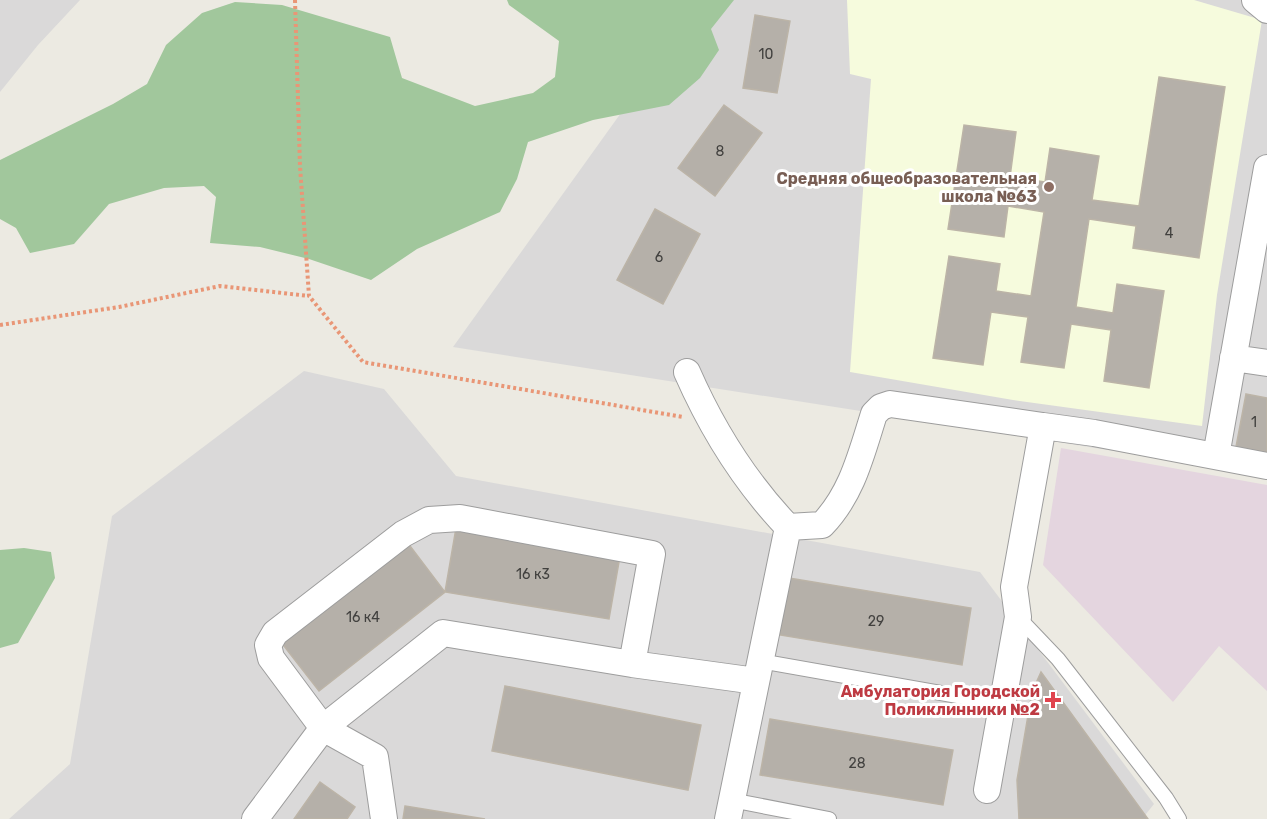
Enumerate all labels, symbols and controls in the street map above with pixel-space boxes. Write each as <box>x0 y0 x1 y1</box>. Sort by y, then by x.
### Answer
house number: 10 <box>759 46 774 63</box>
house number: 8 <box>716 143 725 160</box>
place label: Средняя общеобразовательная школа №63 <box>777 169 1037 206</box>
marker: Средняя общеобразовательная школа №63 <box>1042 180 1056 194</box>
house number: 4 <box>1165 225 1174 242</box>
house number: 6 <box>655 249 663 266</box>
house number: 1 <box>1251 414 1257 431</box>
house number: 16 к3 <box>516 566 550 583</box>
house number: 16 к4 <box>346 609 380 626</box>
house number: 29 <box>868 613 884 630</box>
place label: Амбулатория Городской Поликлинники №2 <box>841 682 1040 719</box>
marker: Амбулатория Городской Поликлинники №2 <box>1044 691 1062 709</box>
house number: 28 <box>848 755 866 772</box>

